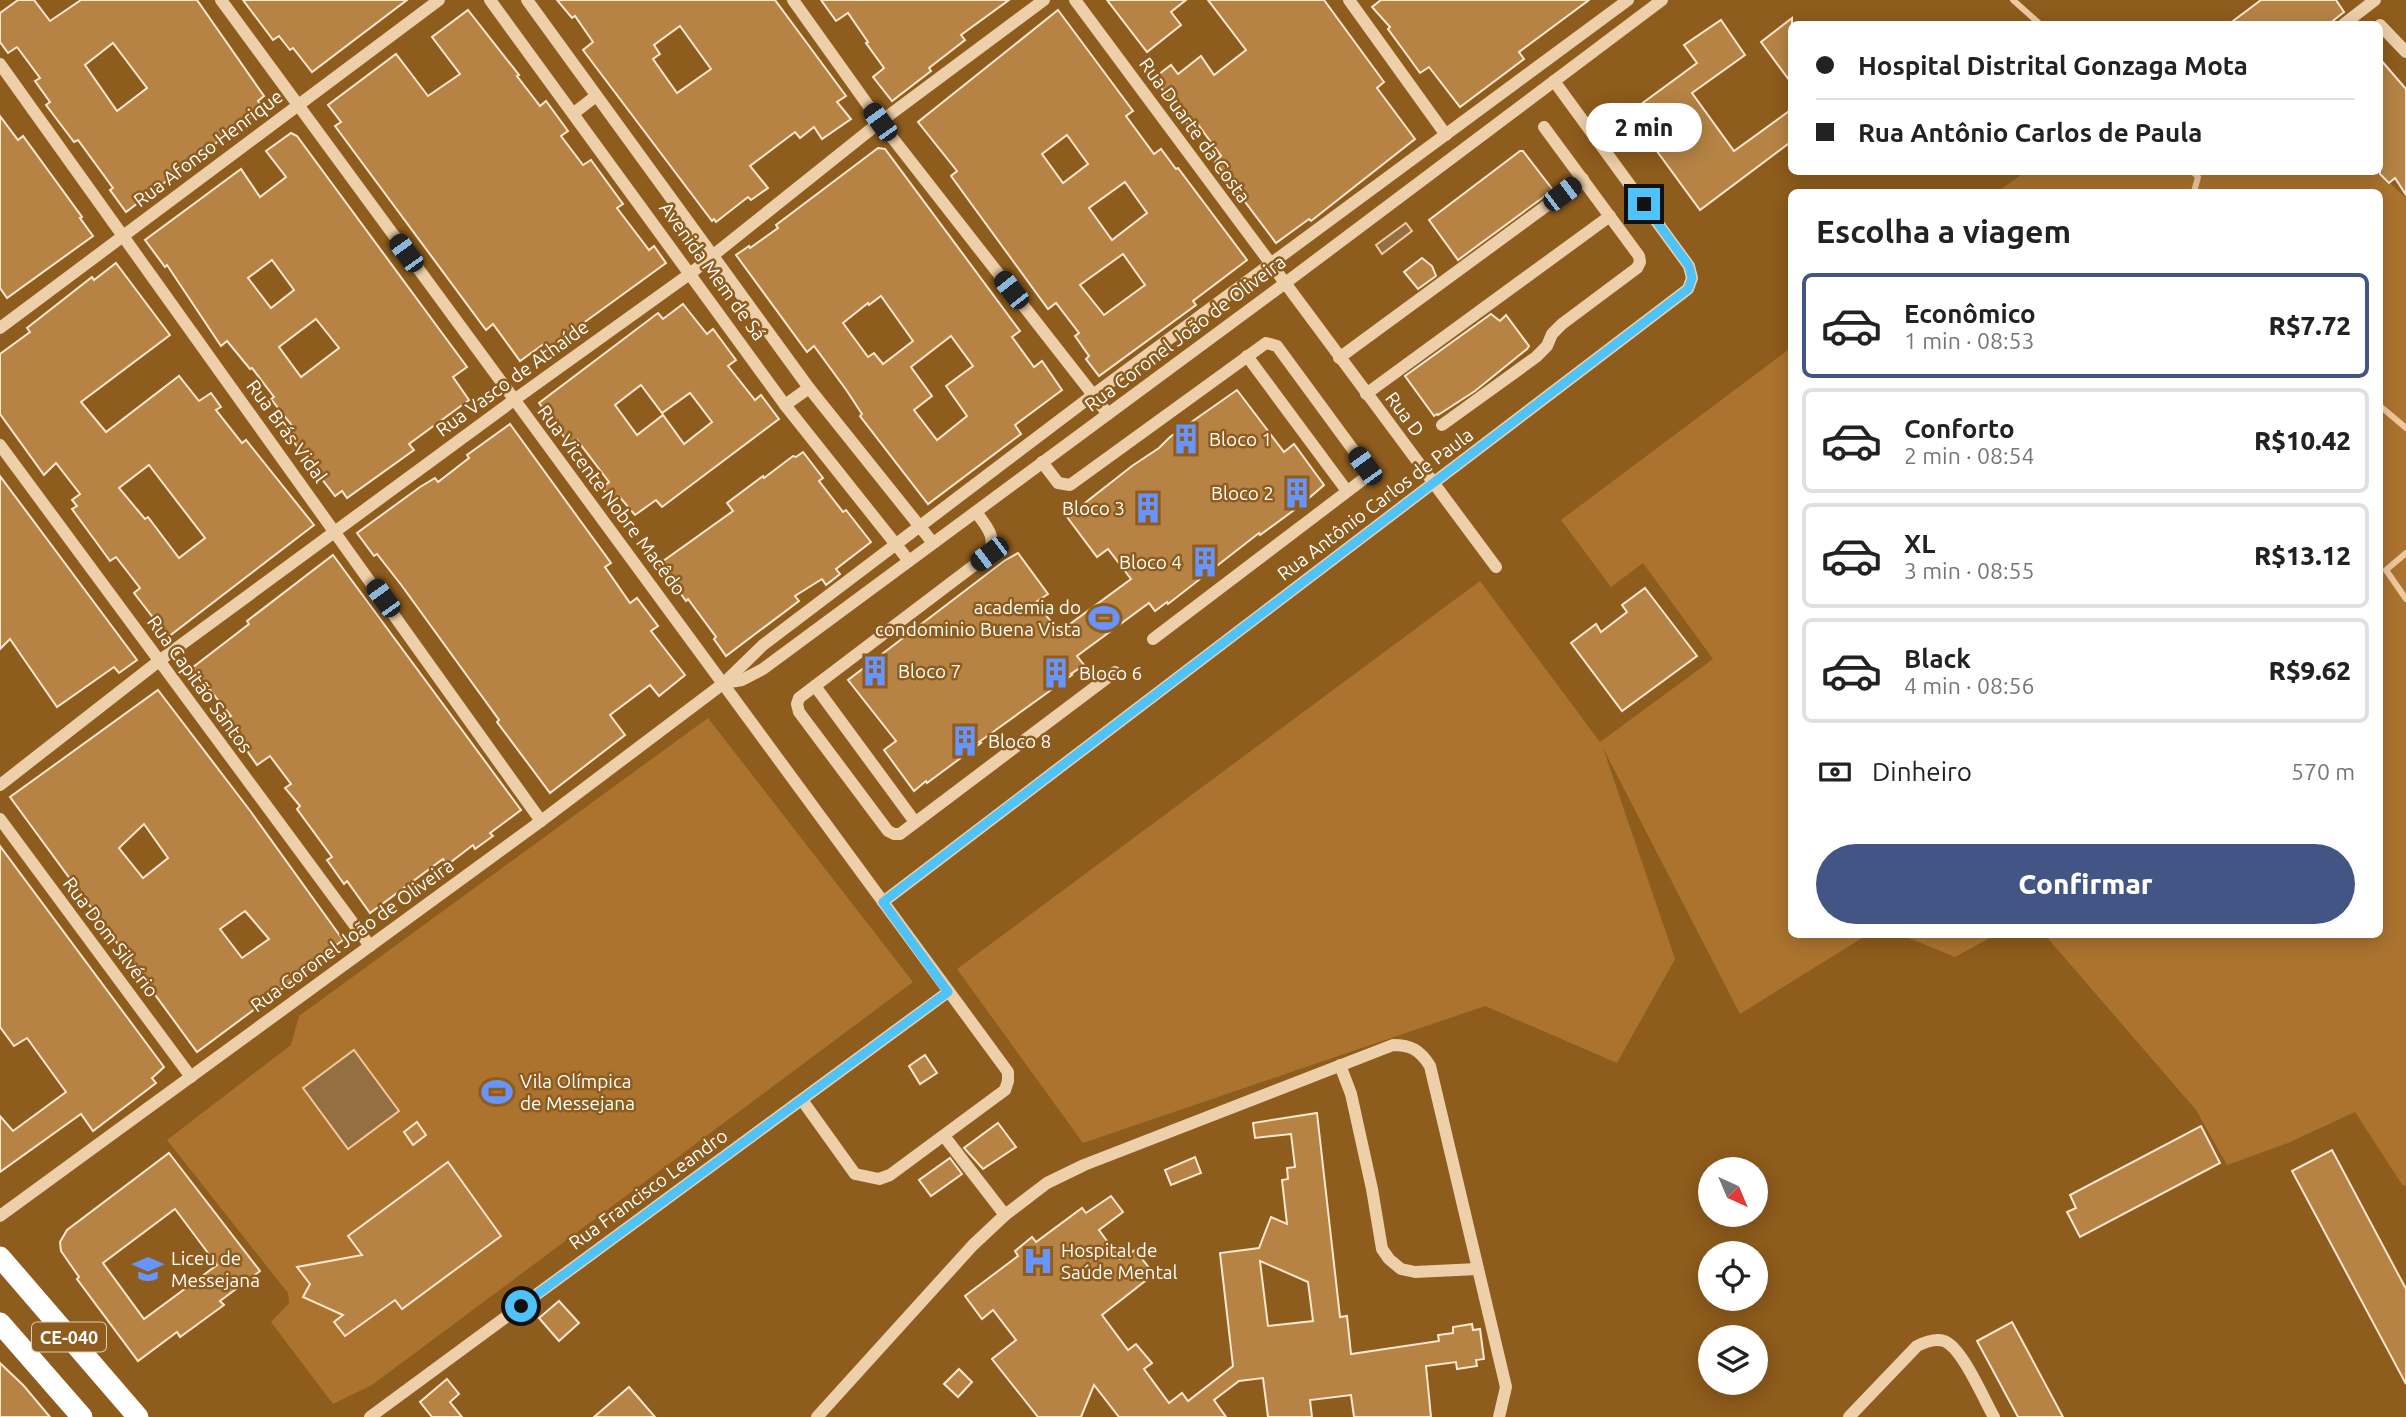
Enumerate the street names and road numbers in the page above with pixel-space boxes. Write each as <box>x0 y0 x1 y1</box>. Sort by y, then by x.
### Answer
street label: Rua Duarte da Costa <box>1135 53 1255 207</box>
street label: Rua Afonso Henrique <box>129 85 287 211</box>
street label: Avenida Mem de Sá <box>655 197 771 345</box>
street label: Rua Coronel João de Oliveira <box>1080 250 1290 416</box>
street label: Rua Vasco de Athaíde <box>431 315 593 441</box>
street label: Rua Brás Vidal <box>242 375 332 487</box>
street label: Rua D <box>1381 387 1429 441</box>
street label: Rua Vicente Nobre Macêdo <box>533 401 691 599</box>
street label: Rua Antônio Carlos de Paula <box>1273 423 1477 585</box>
street label: Rua Capitão Santos <box>143 611 257 757</box>
street label: Rua Coronel João de Oliveira <box>246 854 458 1016</box>
street label: Rua Dom Silvério <box>59 873 163 1001</box>
street label: Rua Francisco Leandro <box>565 1124 731 1254</box>
road number: CE-040 <box>32 1322 106 1352</box>

